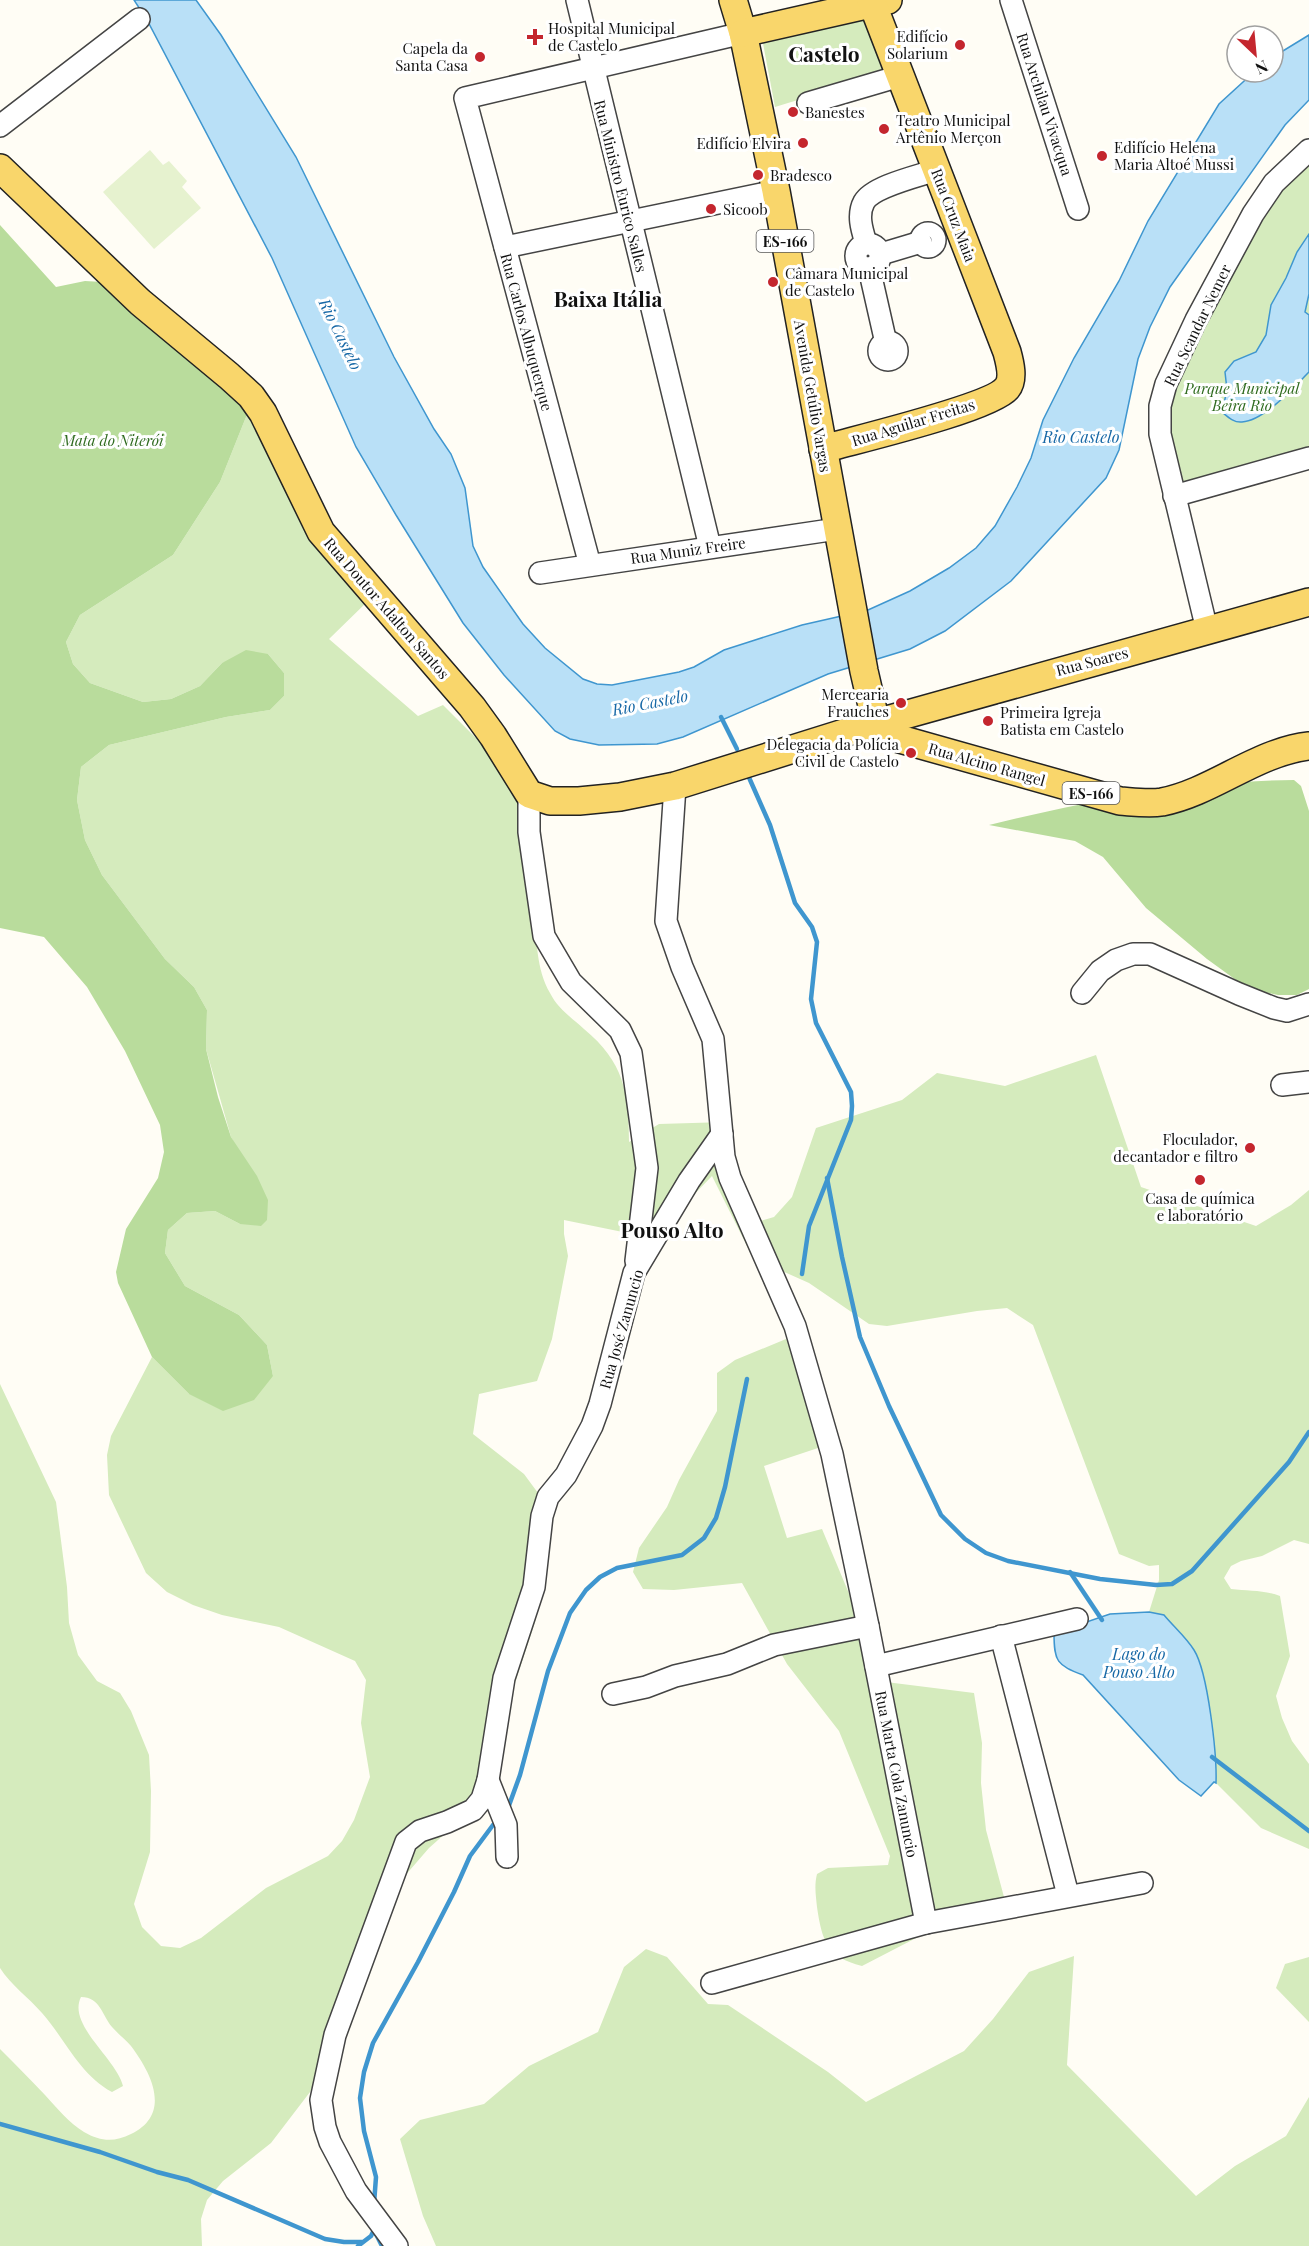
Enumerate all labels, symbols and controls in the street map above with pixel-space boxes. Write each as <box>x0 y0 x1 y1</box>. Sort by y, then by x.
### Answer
place label: Hospital Municipal de Castelo <box>548 18 675 55</box>
north arrow <box>1225 24 1285 84</box>
place label: Edifício Solarium <box>887 26 949 63</box>
marker: Hospital Municipal de Castelo <box>526 28 544 46</box>
street label: Rua Archilau Vivacqua <box>1012 30 1078 178</box>
place label: Capela da Santa Casa <box>395 38 469 75</box>
marker: Edifício Solarium <box>953 38 967 52</box>
district label: Castelo <box>788 39 860 67</box>
marker: Capela da Santa Casa <box>473 50 487 64</box>
text: N <box>1252 56 1272 80</box>
street label: Rua Ministro Eurico Salles <box>590 98 652 274</box>
place label: Banestes <box>805 102 865 122</box>
marker: Banestes <box>786 105 800 119</box>
place label: Teatro Municipal Artênio Merçon <box>895 110 1011 147</box>
marker: Teatro Municipal Artênio Merçon <box>877 122 891 136</box>
place label: Edifício Elvira <box>696 133 792 153</box>
marker: Edifício Elvira <box>796 136 810 150</box>
place label: Edifício Helena Maria Altoé Mussi <box>1114 137 1235 174</box>
marker: Edifício Helena Maria Altoé Mussi <box>1095 149 1109 163</box>
place label: Bradesco <box>770 165 832 185</box>
street label: Rua Cruz Maia <box>927 165 981 265</box>
marker: Bradesco <box>751 168 765 182</box>
place label: Sicoob <box>723 199 768 219</box>
marker: Sicoob <box>704 202 718 216</box>
road number: ES-166 <box>756 230 814 252</box>
street label: Rua Carlos Albuquerque <box>496 251 558 413</box>
street label: Rua Scandar Nemer <box>1159 261 1235 389</box>
place label: Câmara Municipal de Castelo <box>785 263 908 300</box>
marker: Câmara Municipal de Castelo <box>766 275 780 289</box>
district label: Baixa Itália <box>554 284 662 312</box>
water label: Rio Castelo <box>314 294 367 373</box>
street label: Avenida Getúlio Vargas <box>790 317 836 474</box>
park label: Parque Municipal Beira Rio <box>1184 378 1300 415</box>
street label: Rua Aguilar Freitas <box>849 394 977 450</box>
water label: Rio Castelo <box>1042 426 1120 447</box>
park label: Mata do Niterói <box>61 430 164 450</box>
street label: Rua Muniz Freire <box>629 532 747 568</box>
street label: Rua Doutor Adalton Santos <box>320 533 454 683</box>
street label: Rua Soares <box>1054 642 1130 680</box>
water label: Rio Castelo <box>609 684 690 720</box>
place label: Mercearia Frauches <box>821 684 890 721</box>
marker: Mercearia Frauches <box>894 696 908 710</box>
place label: Primeira Igreja Batista em Castelo <box>1000 702 1124 739</box>
marker: Primeira Igreja Batista em Castelo <box>981 714 995 728</box>
place label: Delegacia da Polícia Civil de Castelo <box>767 734 900 771</box>
street label: Rua Alcino Rangel <box>926 738 1048 790</box>
marker: Delegacia da Polícia Civil de Castelo <box>904 746 918 760</box>
road number: ES-166 <box>1062 782 1120 804</box>
place label: Floculador, decantador e filtro <box>1113 1129 1238 1166</box>
marker: Floculador, decantador e filtro <box>1243 1141 1257 1155</box>
marker: Casa de química e laboratório <box>1193 1173 1207 1187</box>
place label: Casa de química e laboratório <box>1145 1188 1255 1225</box>
district label: Pouso Alto <box>620 1215 724 1243</box>
street label: Rua José Zanuncio <box>594 1267 648 1391</box>
water label: Lago do Pouso Alto <box>1102 1643 1175 1682</box>
street label: Rua Marta Cola Zanuncio <box>871 1689 923 1859</box>

